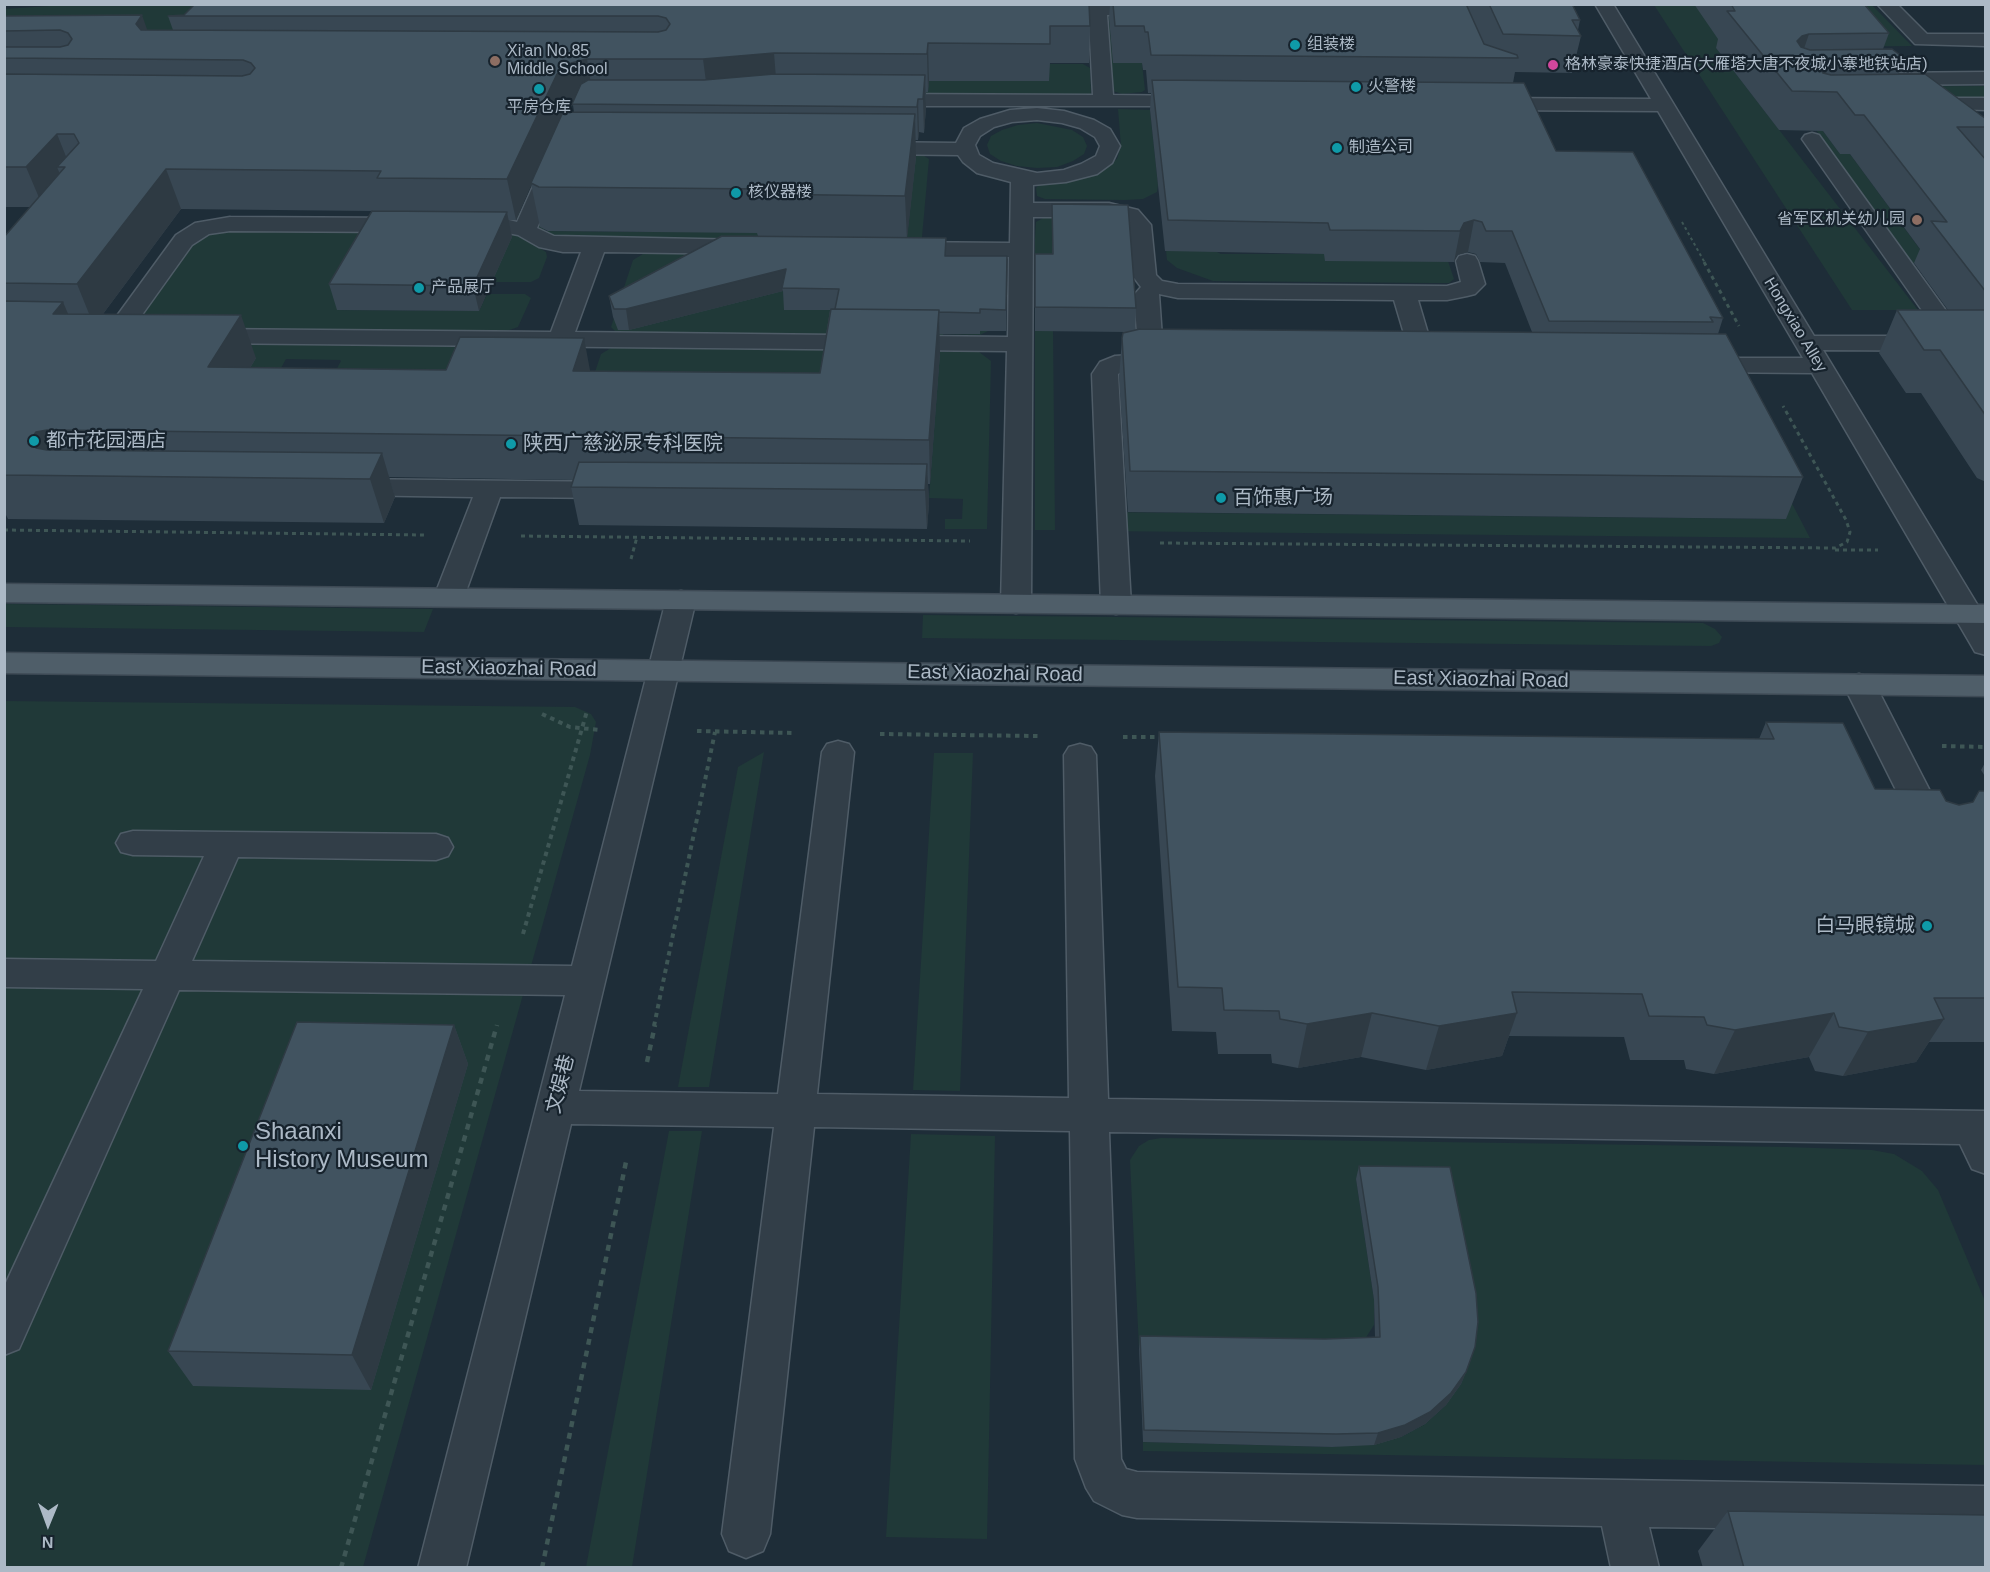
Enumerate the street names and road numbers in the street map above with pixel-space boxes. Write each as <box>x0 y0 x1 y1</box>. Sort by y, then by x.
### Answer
street label: Hongxiao Alley <box>1759 274 1831 376</box>
street label: East Xiaozhai Road <box>421 655 597 683</box>
street label: East Xiaozhai Road <box>907 660 1083 688</box>
street label: East Xiaozhai Road <box>1393 666 1569 694</box>
street label: 文娱巷 <box>542 1052 580 1116</box>

